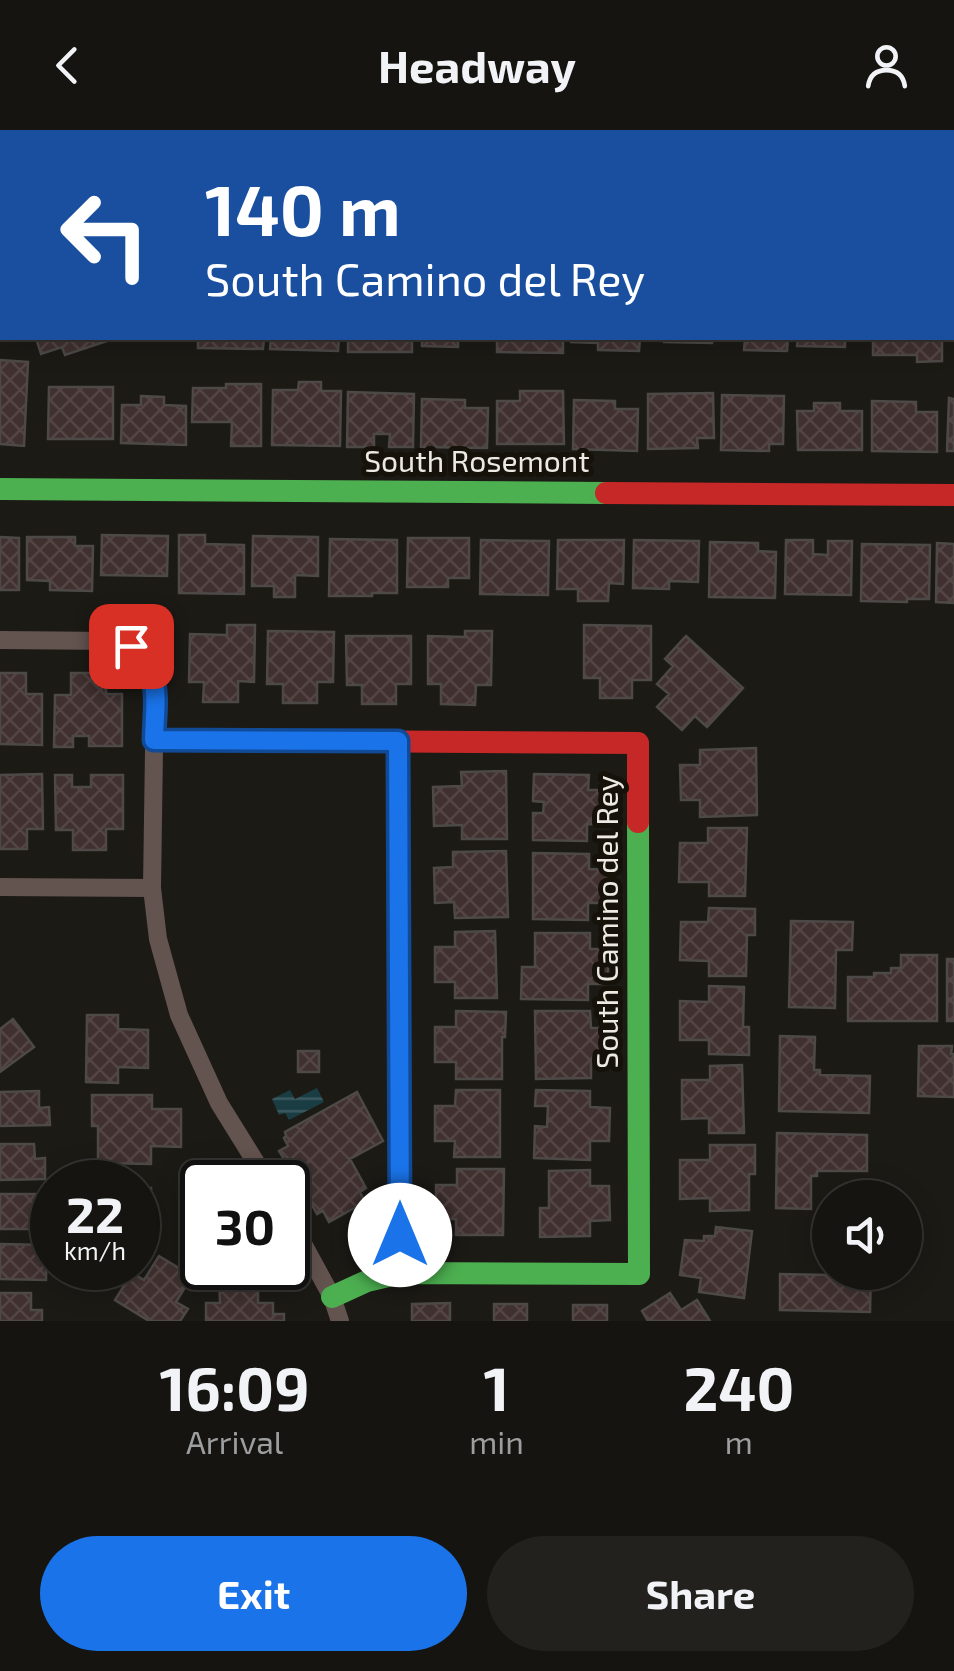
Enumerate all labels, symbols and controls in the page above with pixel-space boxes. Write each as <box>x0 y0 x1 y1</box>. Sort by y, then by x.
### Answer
icon: back <box>40 38 95 93</box>
text: Headway <box>378 38 576 92</box>
icon: person <box>859 38 914 93</box>
text: 140 m <box>205 166 401 250</box>
icon: left <box>40 170 170 300</box>
text: South Camino del Rey <box>205 251 645 305</box>
street label: South Rosemont <box>364 442 590 478</box>
pin <box>89 604 174 689</box>
icon: arrive <box>104 619 159 674</box>
street label: South Camino del Rey <box>588 775 624 1069</box>
speed limit sign: 30 <box>180 1160 310 1290</box>
map controls <box>812 1180 922 1290</box>
button: sound <box>812 1180 922 1290</box>
text: 22 <box>66 1183 124 1243</box>
position arrow <box>348 1183 452 1287</box>
text: km/h <box>64 1235 126 1265</box>
text: 16:09 <box>160 1351 310 1423</box>
text: 1 <box>484 1351 509 1423</box>
text: 240 <box>683 1351 794 1423</box>
text: Arrival <box>186 1422 283 1460</box>
text: min <box>469 1422 524 1460</box>
text: m <box>725 1422 753 1460</box>
button: Exit <box>40 1536 467 1651</box>
button: Share <box>487 1536 914 1651</box>

